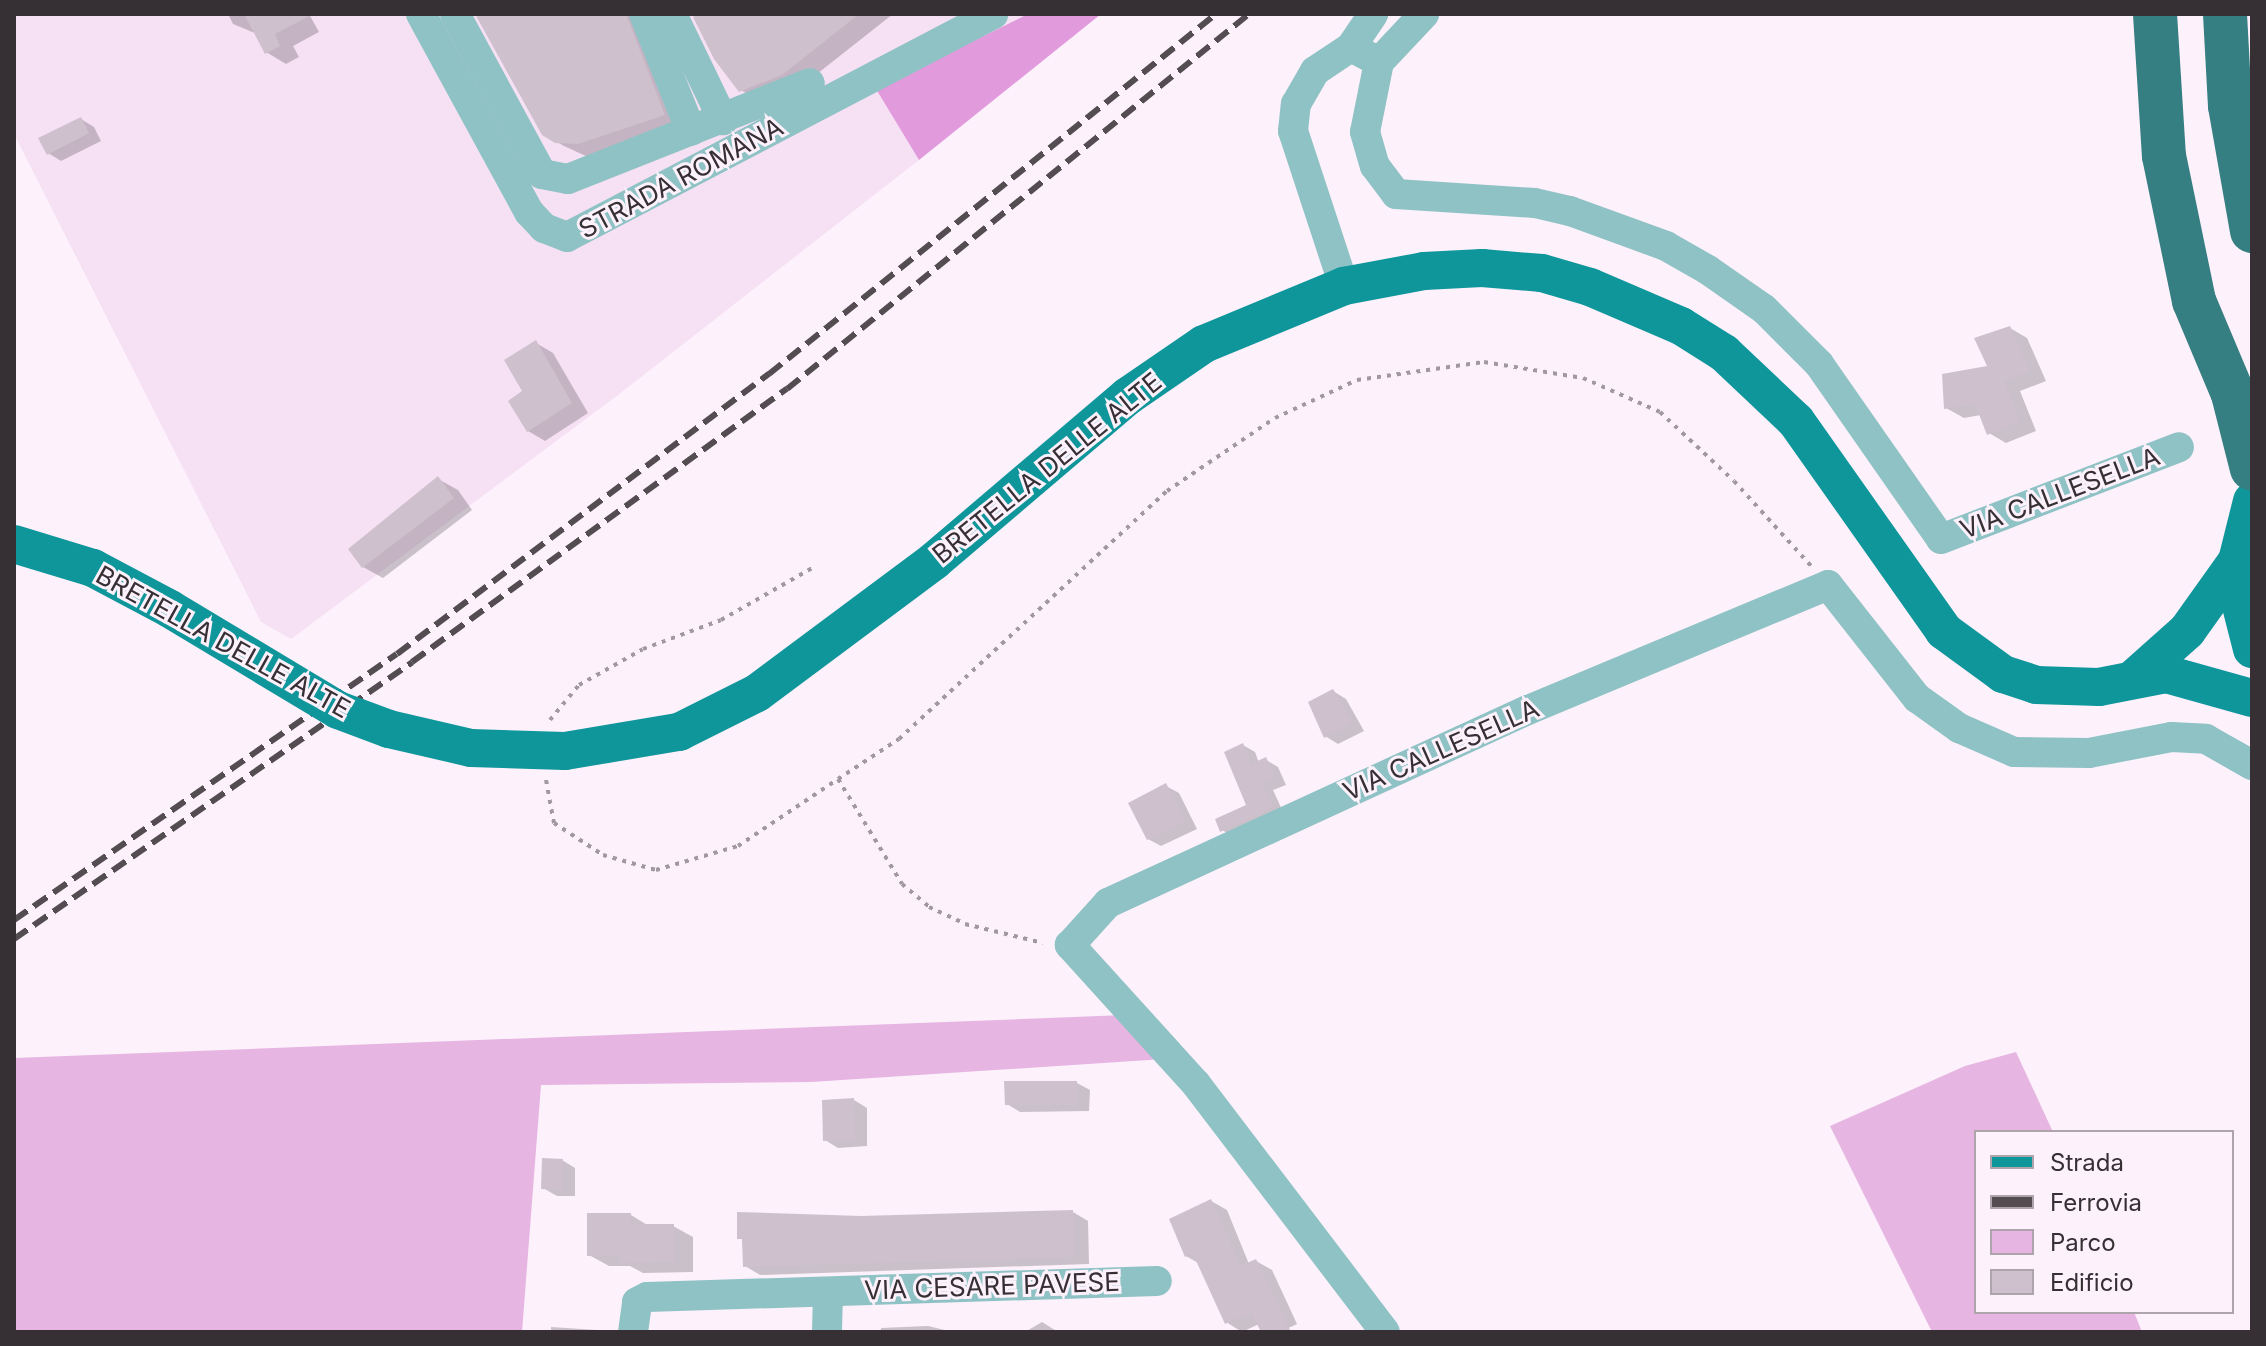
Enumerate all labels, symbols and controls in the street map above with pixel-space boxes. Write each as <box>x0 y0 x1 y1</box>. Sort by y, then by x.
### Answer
street label: STRADA ROMANA <box>574 111 788 245</box>
street label: BRETELLA DELLE ALTE <box>926 366 1168 570</box>
street label: VIA CALLESELLA <box>1956 441 2164 545</box>
street label: BRETELLA DELLE ALTE <box>90 559 356 725</box>
street label: VIA CALLESELLA <box>1338 693 1544 807</box>
legend <box>1974 1130 2234 1314</box>
text: Strada <box>2050 1148 2124 1177</box>
text: Ferrovia <box>2050 1188 2142 1217</box>
text: Parco <box>2050 1228 2116 1257</box>
street label: VIA CESARE PAVESE <box>864 1266 1120 1306</box>
text: Edificio <box>2050 1268 2134 1297</box>

